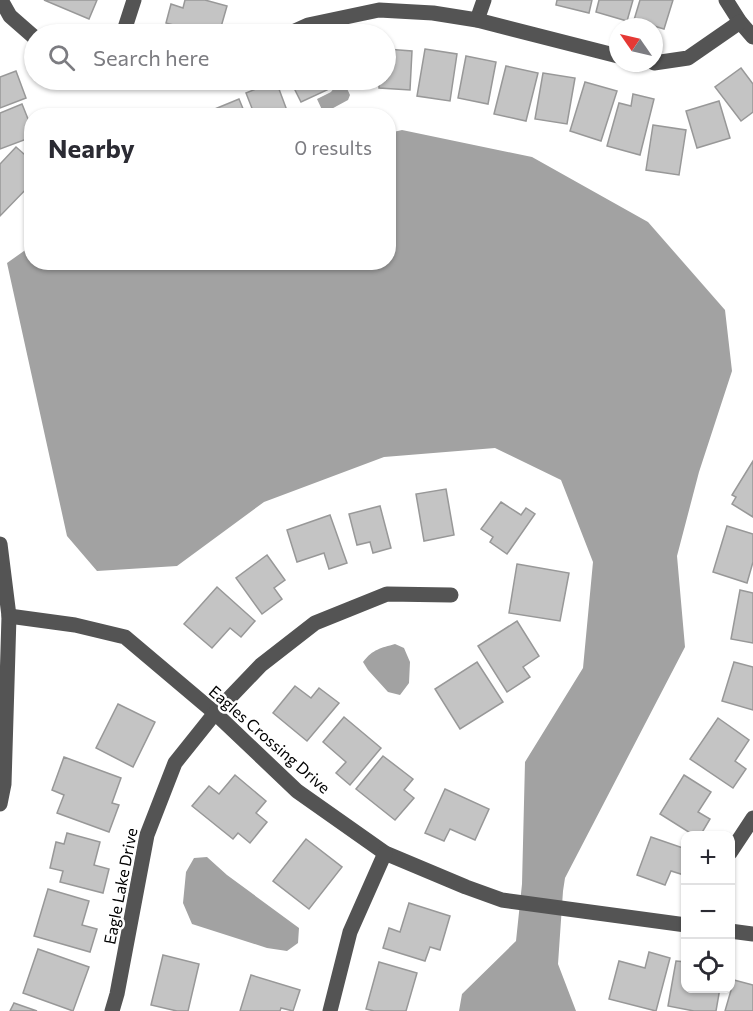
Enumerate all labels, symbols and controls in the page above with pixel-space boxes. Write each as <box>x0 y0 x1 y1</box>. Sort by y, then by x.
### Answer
north arrow <box>609 18 663 72</box>
search box <box>24 24 396 90</box>
icon: search <box>45 41 78 74</box>
text: Search here <box>93 44 209 71</box>
text: Nearby <box>48 132 135 163</box>
text: 0 results <box>294 135 372 159</box>
street label: Eagles Crossing Drive <box>206 681 334 797</box>
street label: Eagle Lake Drive <box>99 826 141 946</box>
map controls <box>681 831 735 993</box>
button: + <box>681 831 735 885</box>
button: − <box>681 885 735 939</box>
button: locate <box>681 939 735 993</box>

